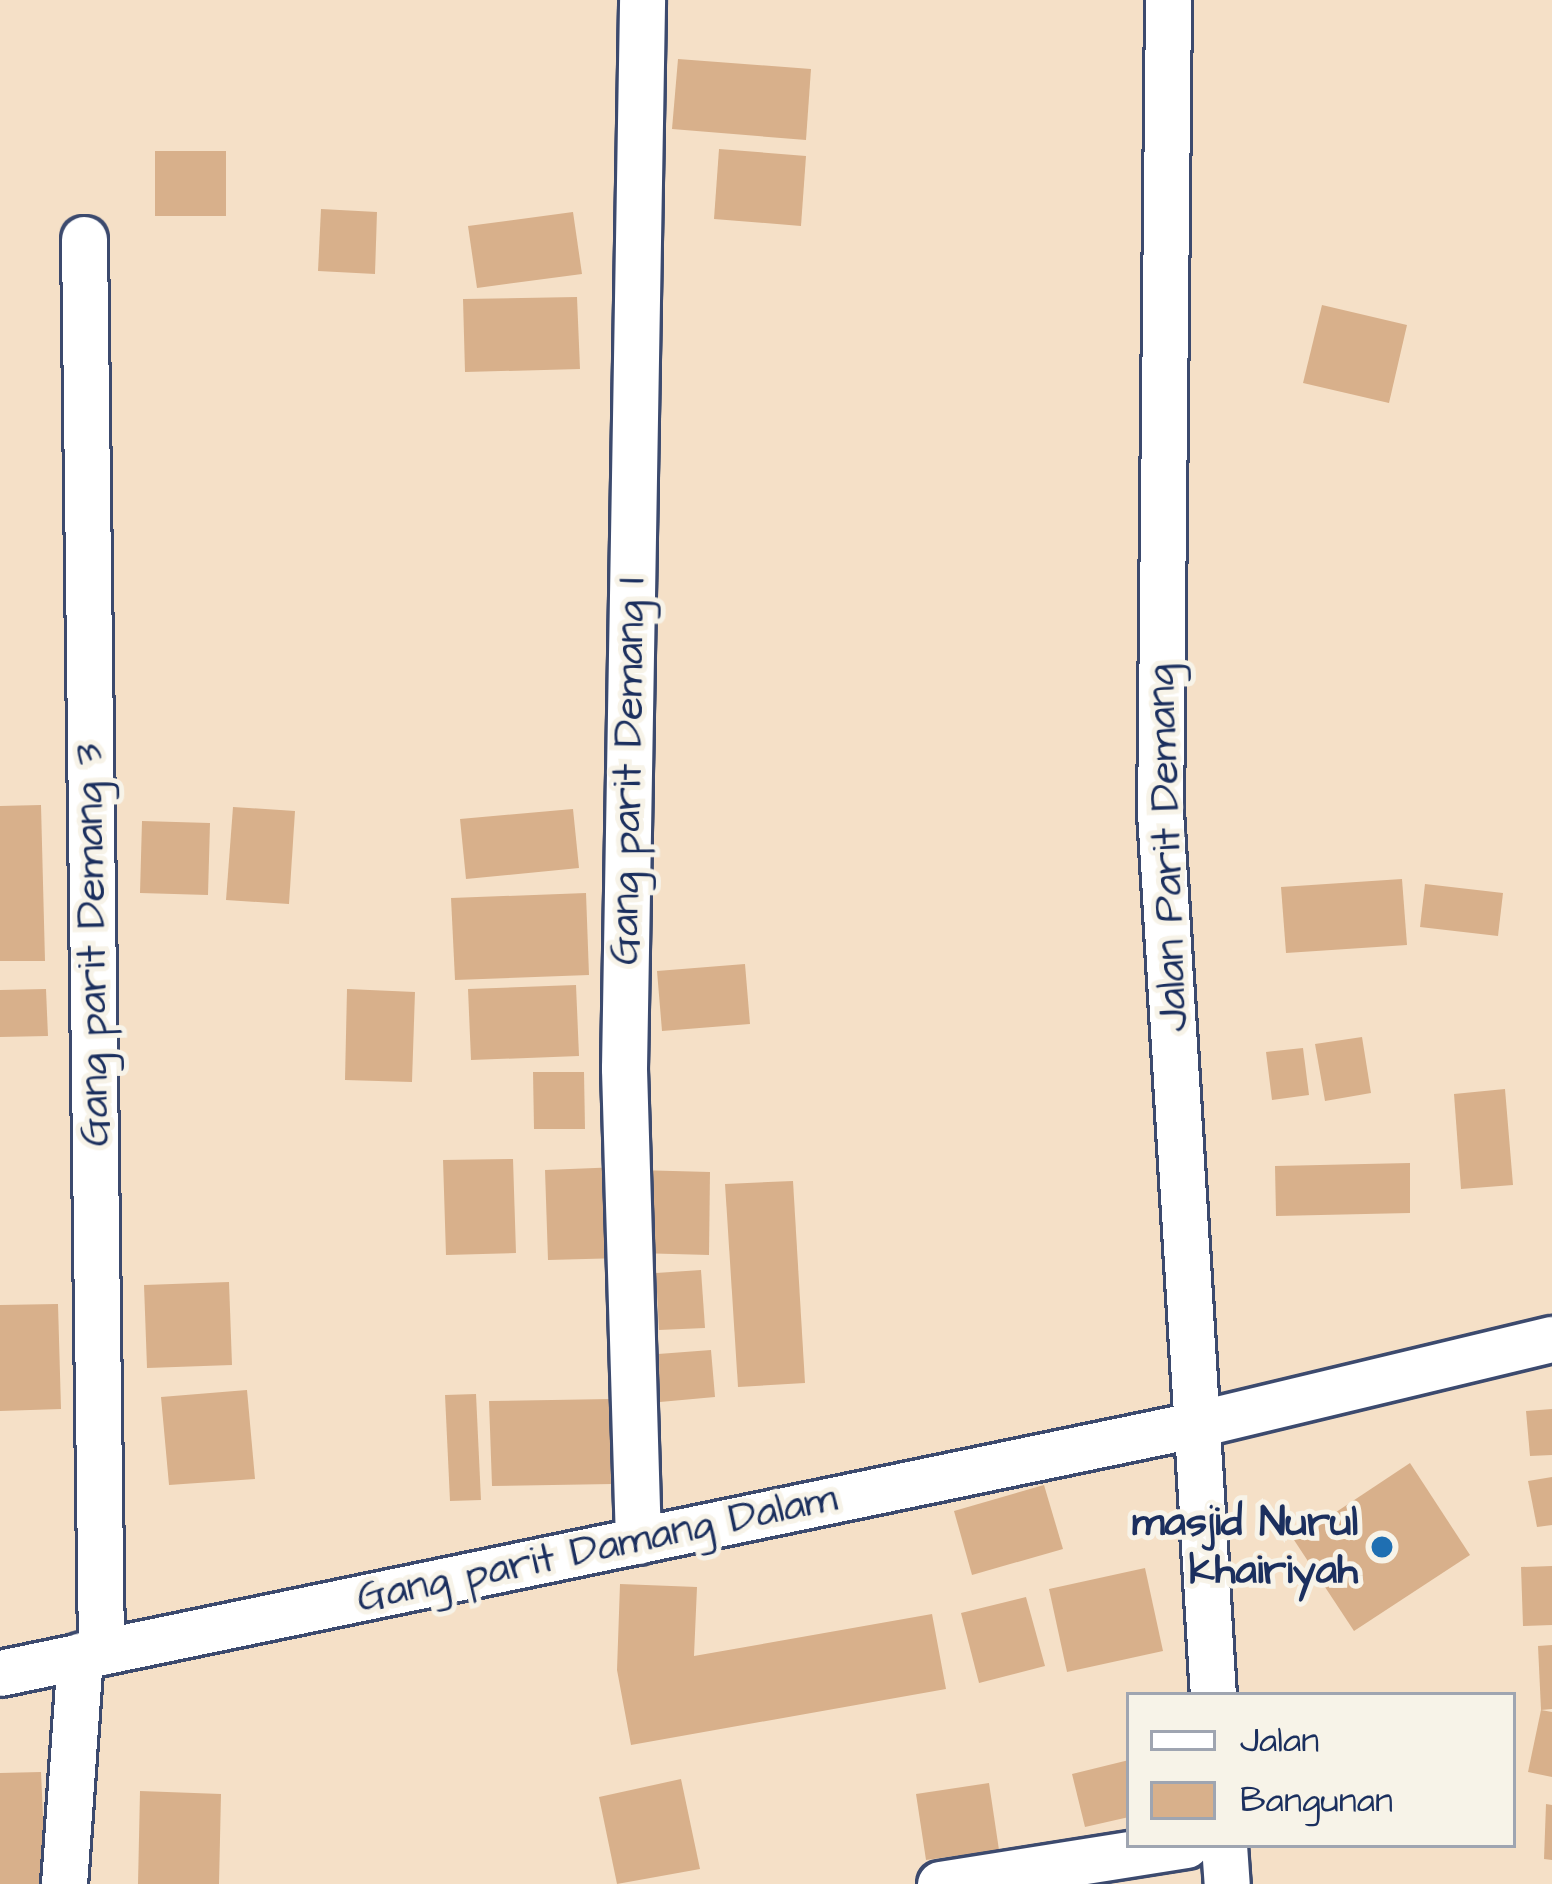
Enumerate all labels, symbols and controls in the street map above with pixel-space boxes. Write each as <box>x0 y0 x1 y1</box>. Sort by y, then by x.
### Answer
street label: Gang parit Demang I <box>600 577 658 965</box>
street label: Jalan Parit Demang <box>1136 663 1200 1033</box>
street label: Gang parit Demang 3 <box>64 743 122 1147</box>
street label: Gang parit Damang Dalam <box>352 1473 842 1625</box>
place label: masjid Nurul khairiyah <box>1132 1498 1358 1597</box>
marker: masjid Nurul khairiyah <box>1369 1534 1395 1560</box>
legend <box>1126 1692 1516 1848</box>
text: Jalan <box>1240 1715 1319 1766</box>
text: Bangunan <box>1240 1775 1393 1826</box>

